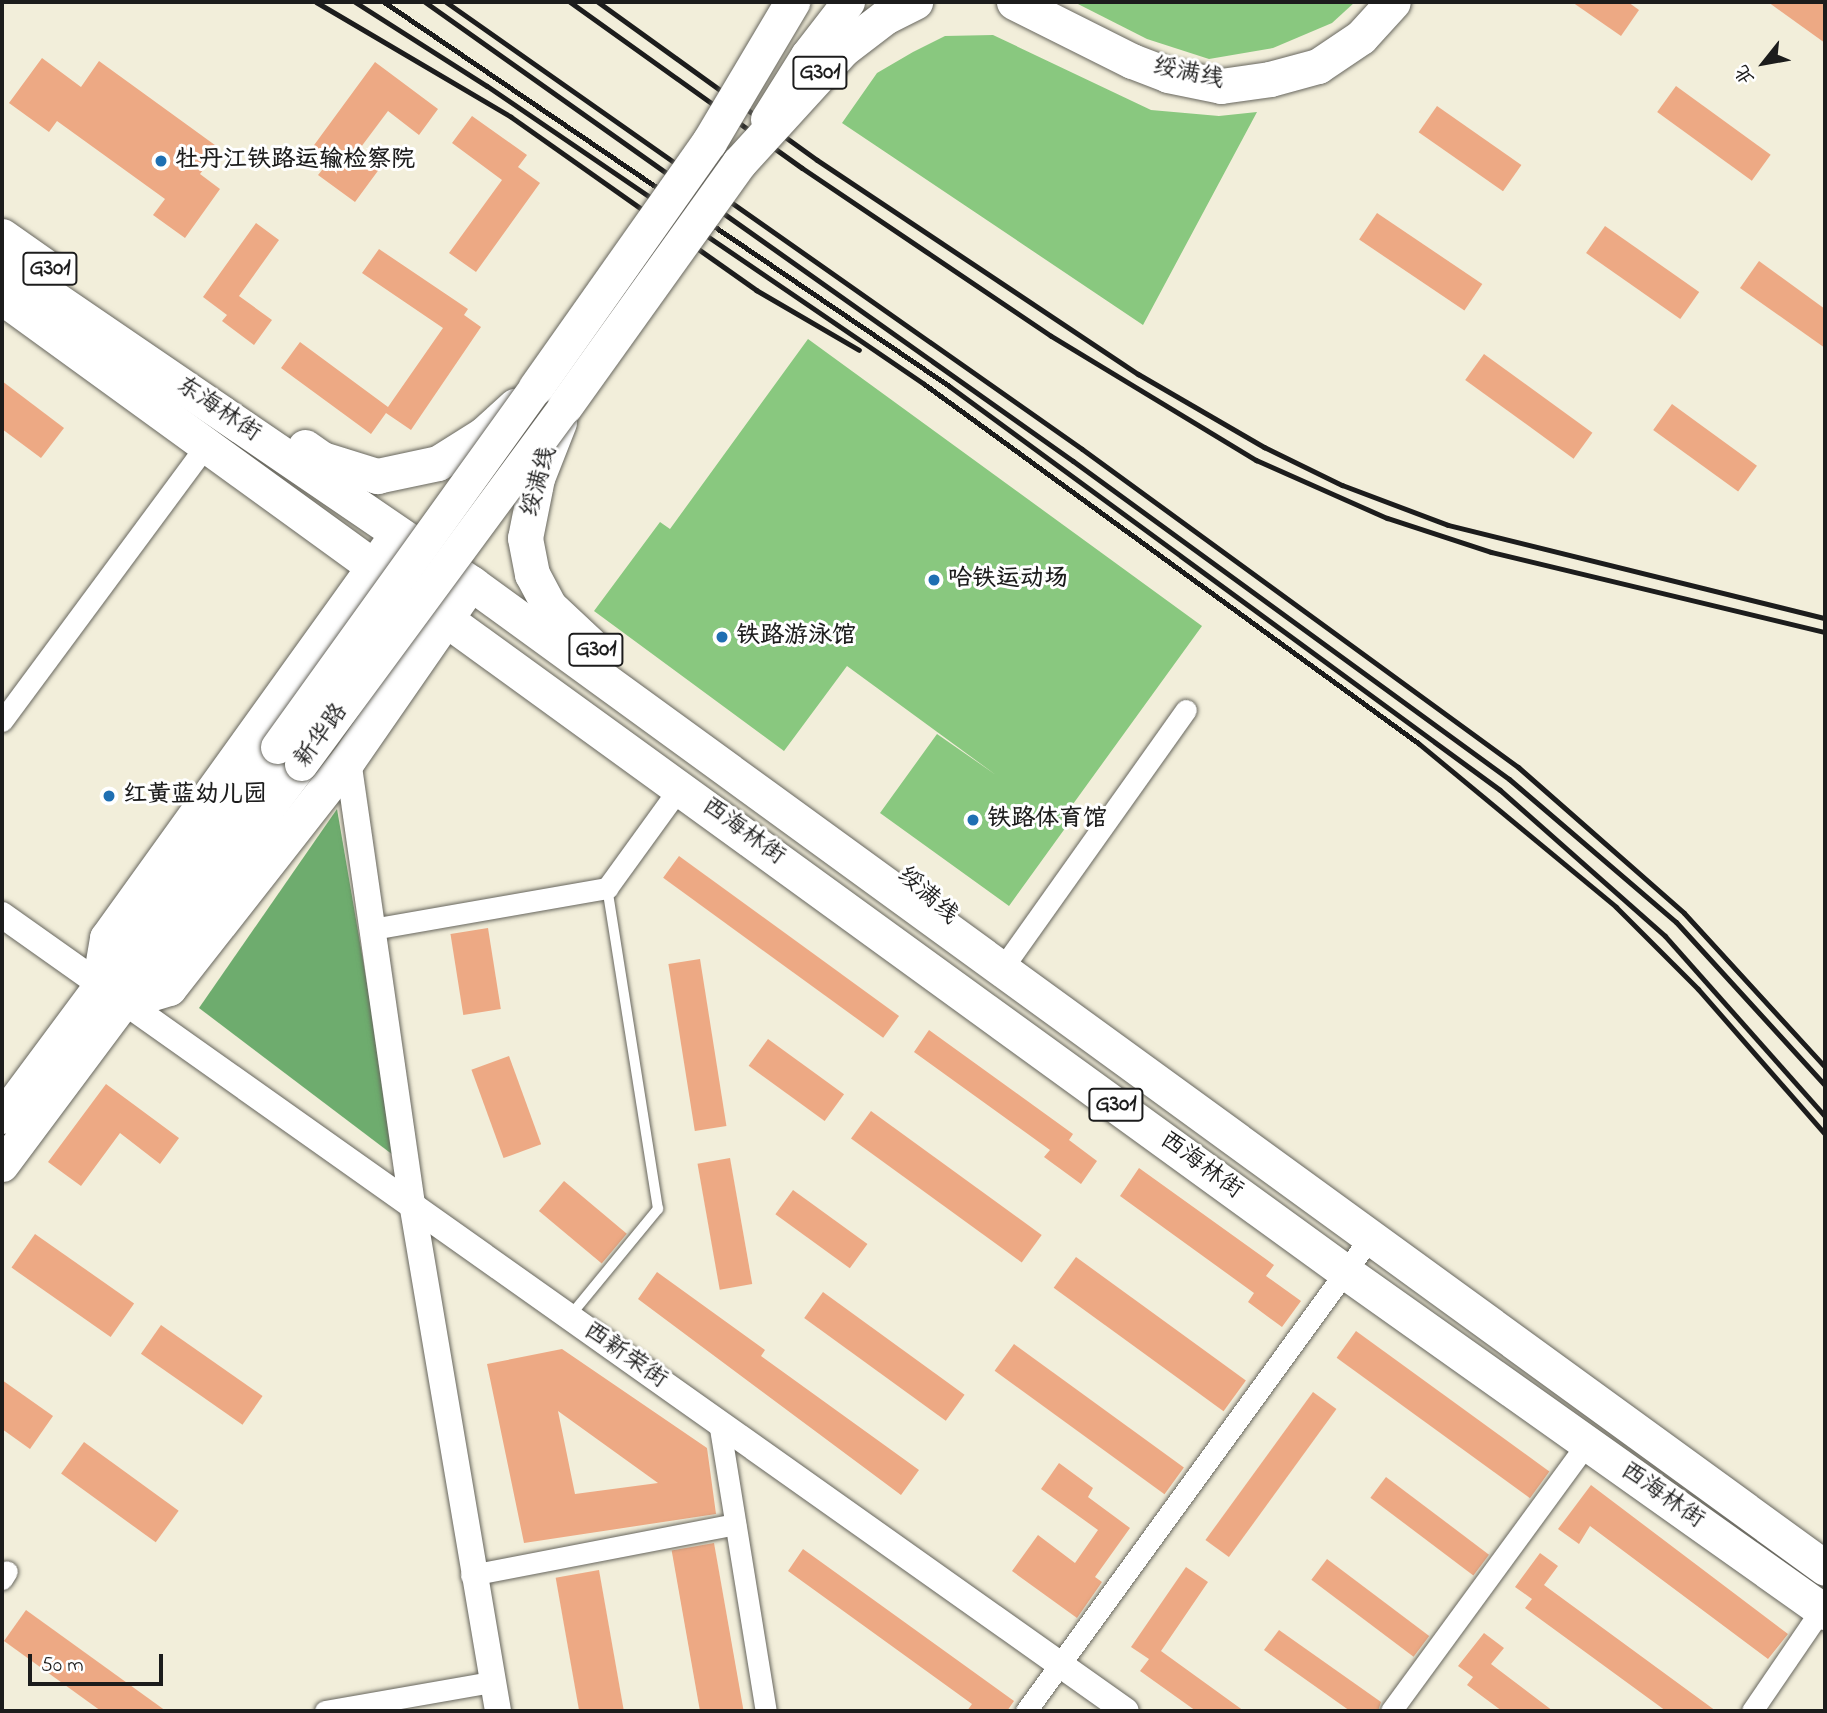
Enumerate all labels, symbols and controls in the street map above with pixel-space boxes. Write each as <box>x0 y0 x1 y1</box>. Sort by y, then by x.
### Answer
north arrow <box>1729 28 1799 98</box>
street label: 绥满线 <box>1150 52 1226 96</box>
road number: G301 <box>792 54 848 92</box>
text: 北 <box>1729 59 1762 89</box>
place label: 牡丹江铁路运输检察院 <box>175 147 415 175</box>
marker: 牡丹江铁路运输检察院 <box>153 153 169 169</box>
road number: G301 <box>22 250 78 288</box>
street label: 东海林街 <box>170 371 266 449</box>
street label: 绥满线 <box>516 443 564 521</box>
place label: 哈铁运动场 <box>948 566 1068 594</box>
marker: 哈铁运动场 <box>926 572 942 588</box>
place label: 铁路游泳馆 <box>736 623 856 651</box>
marker: 铁路游泳馆 <box>714 629 730 645</box>
road number: G301 <box>568 630 624 670</box>
street label: 新华路 <box>289 698 355 774</box>
place label: 红黄蓝幼儿园 <box>123 782 267 810</box>
marker: 红黄蓝幼儿园 <box>101 788 117 804</box>
street label: 西海林街 <box>696 792 790 872</box>
place label: 铁路体育馆 <box>987 806 1107 834</box>
marker: 铁路体育馆 <box>965 812 981 828</box>
street label: 绥满线 <box>891 861 963 931</box>
road number: G301 <box>1088 1086 1144 1124</box>
street label: 西海林街 <box>1154 1126 1248 1206</box>
street label: 西新荣街 <box>577 1317 673 1395</box>
street label: 西海林街 <box>1614 1457 1710 1535</box>
scale bar <box>32 1640 166 1684</box>
text: 50 m <box>41 1651 84 1681</box>

